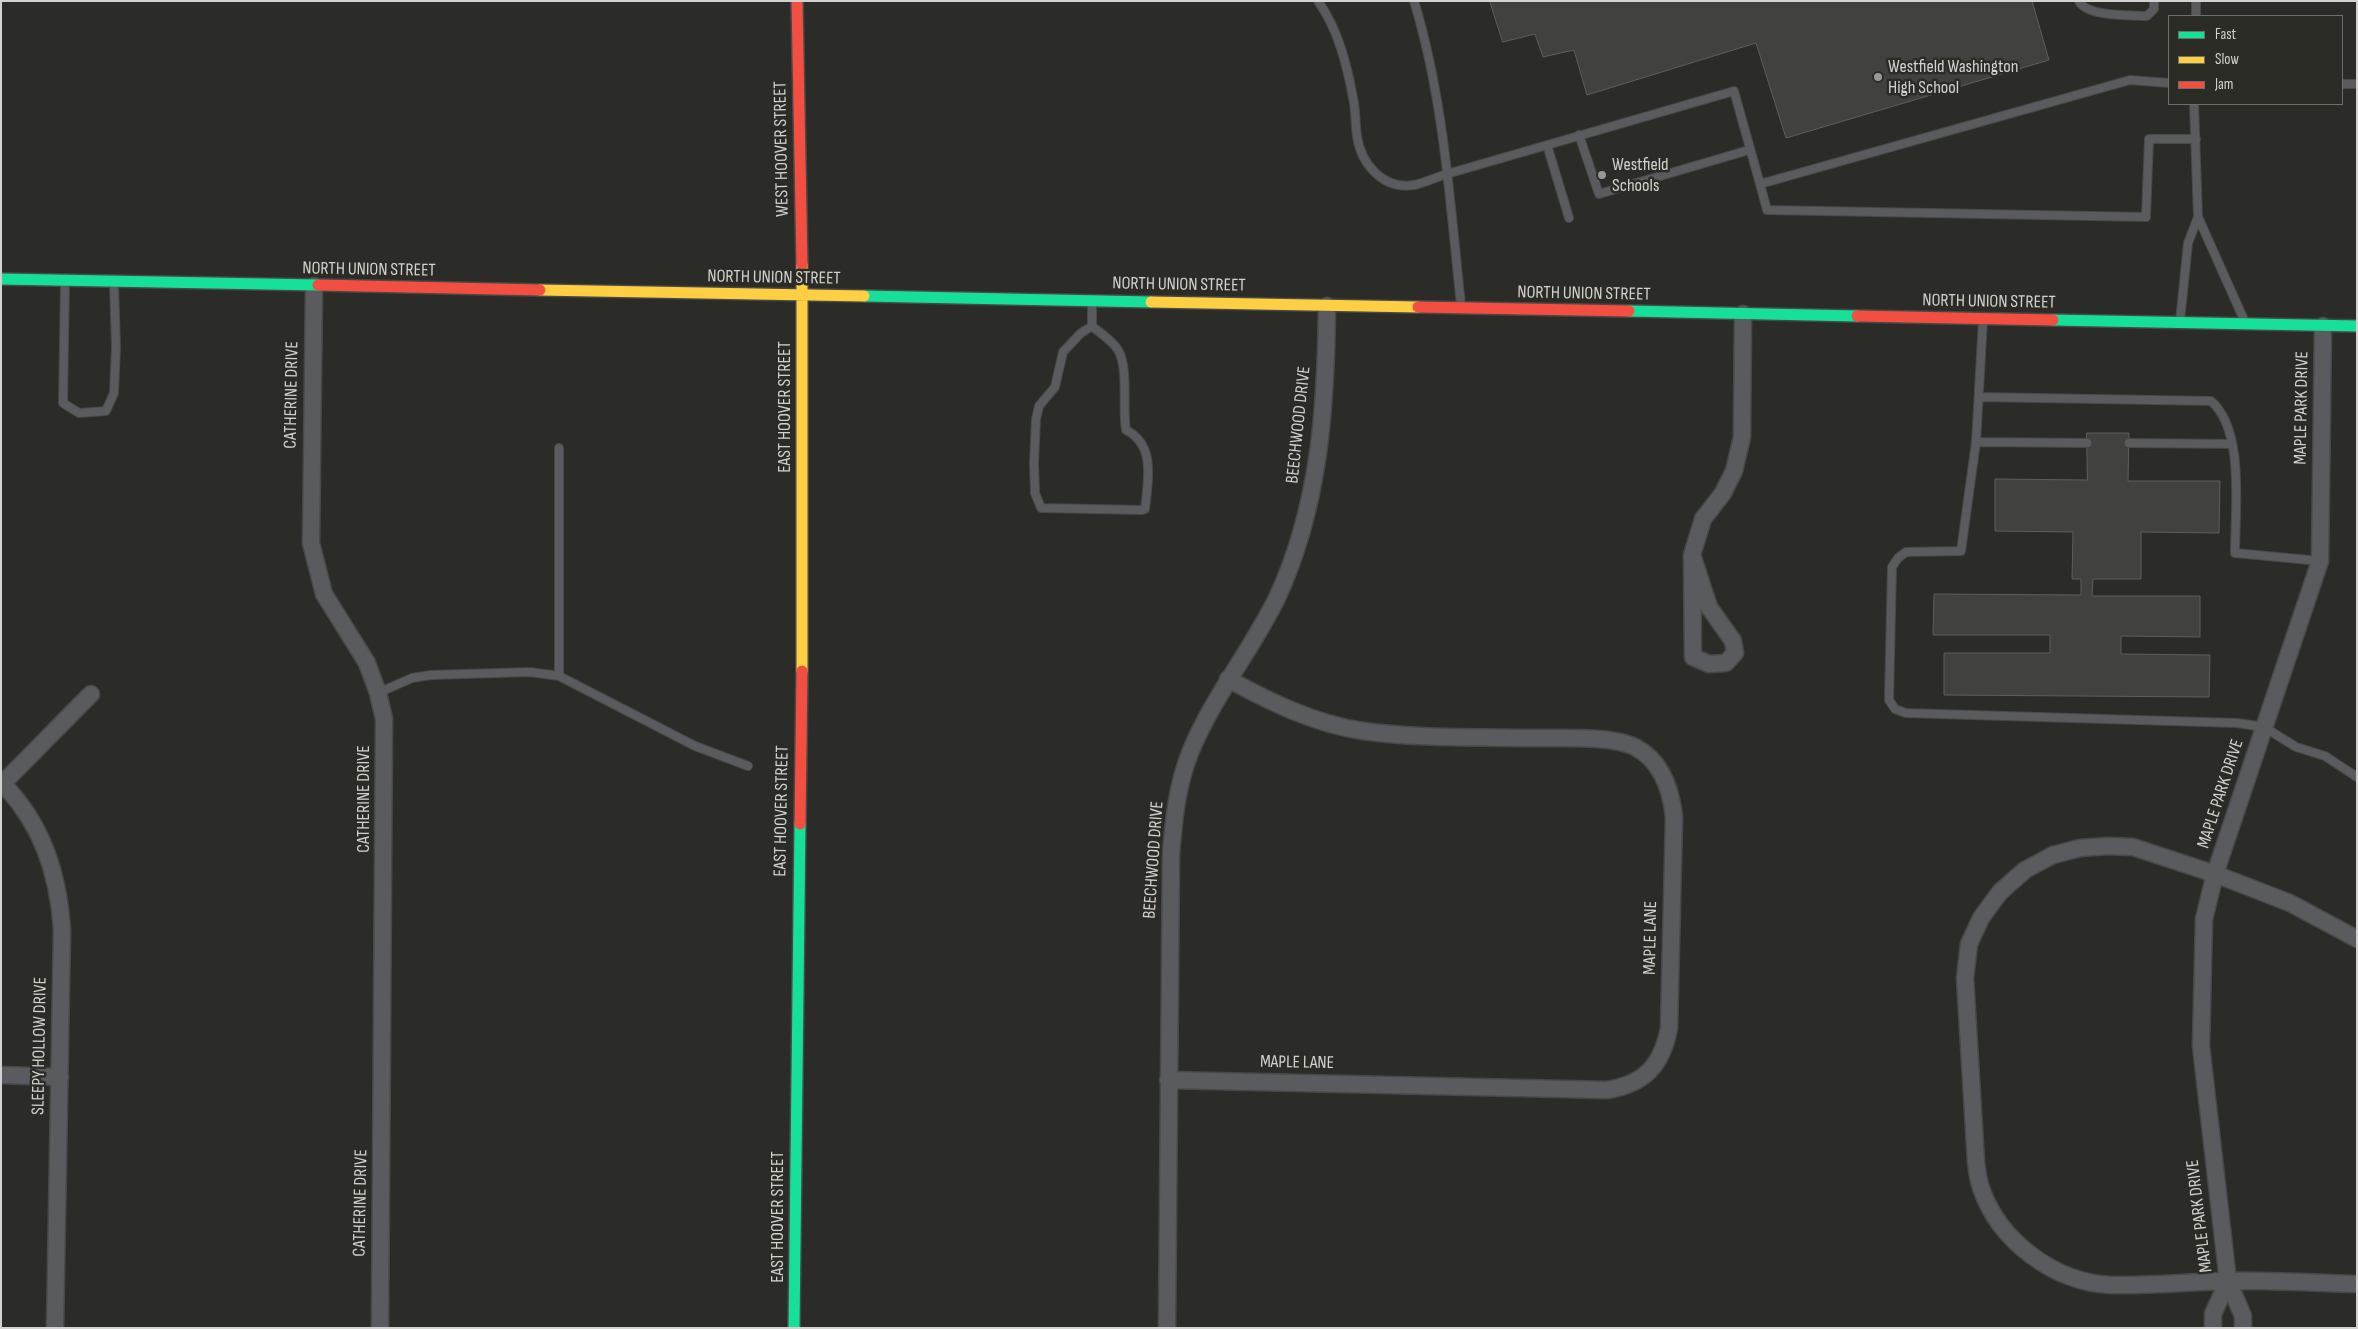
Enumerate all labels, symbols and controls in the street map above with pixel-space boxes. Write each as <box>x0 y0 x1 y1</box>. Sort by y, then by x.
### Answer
legend <box>2168 15 2343 105</box>
text: Fast <box>2215 25 2236 44</box>
text: Slow <box>2215 50 2239 69</box>
place label: Westfield Washington High School <box>1888 56 2018 98</box>
marker: Westfield Washington High School <box>1872 71 1884 83</box>
text: Jam <box>2215 75 2233 94</box>
street label: WEST HOOVER STREET <box>770 81 794 217</box>
place label: Westfield Schools <box>1612 154 1669 196</box>
marker: Westfield Schools <box>1596 169 1608 181</box>
street label: NORTH UNION STREET <box>302 258 436 282</box>
street label: NORTH UNION STREET <box>707 266 841 290</box>
street label: NORTH UNION STREET <box>1112 273 1246 297</box>
street label: NORTH UNION STREET <box>1517 282 1651 306</box>
street label: NORTH UNION STREET <box>1922 290 2056 314</box>
street label: CATHERINE DRIVE <box>280 341 304 449</box>
street label: EAST HOOVER STREET <box>774 341 796 473</box>
street label: MAPLE PARK DRIVE <box>2290 351 2314 465</box>
street label: BEECHWOOD DRIVE <box>1282 365 1316 485</box>
street label: MAPLE PARK DRIVE <box>2193 737 2249 851</box>
street label: CATHERINE DRIVE <box>353 745 375 853</box>
street label: EAST HOOVER STREET <box>770 745 794 877</box>
street label: BEECHWOOD DRIVE <box>1139 800 1169 920</box>
street label: MAPLE LANE <box>1640 901 1662 975</box>
street label: SLEEPY HOLLOW DRIVE <box>28 977 52 1115</box>
street label: MAPLE LANE <box>1260 1052 1334 1074</box>
street label: CATHERINE DRIVE <box>349 1149 373 1257</box>
street label: EAST HOOVER STREET <box>767 1151 789 1283</box>
street label: MAPLE PARK DRIVE <box>2182 1158 2218 1274</box>

